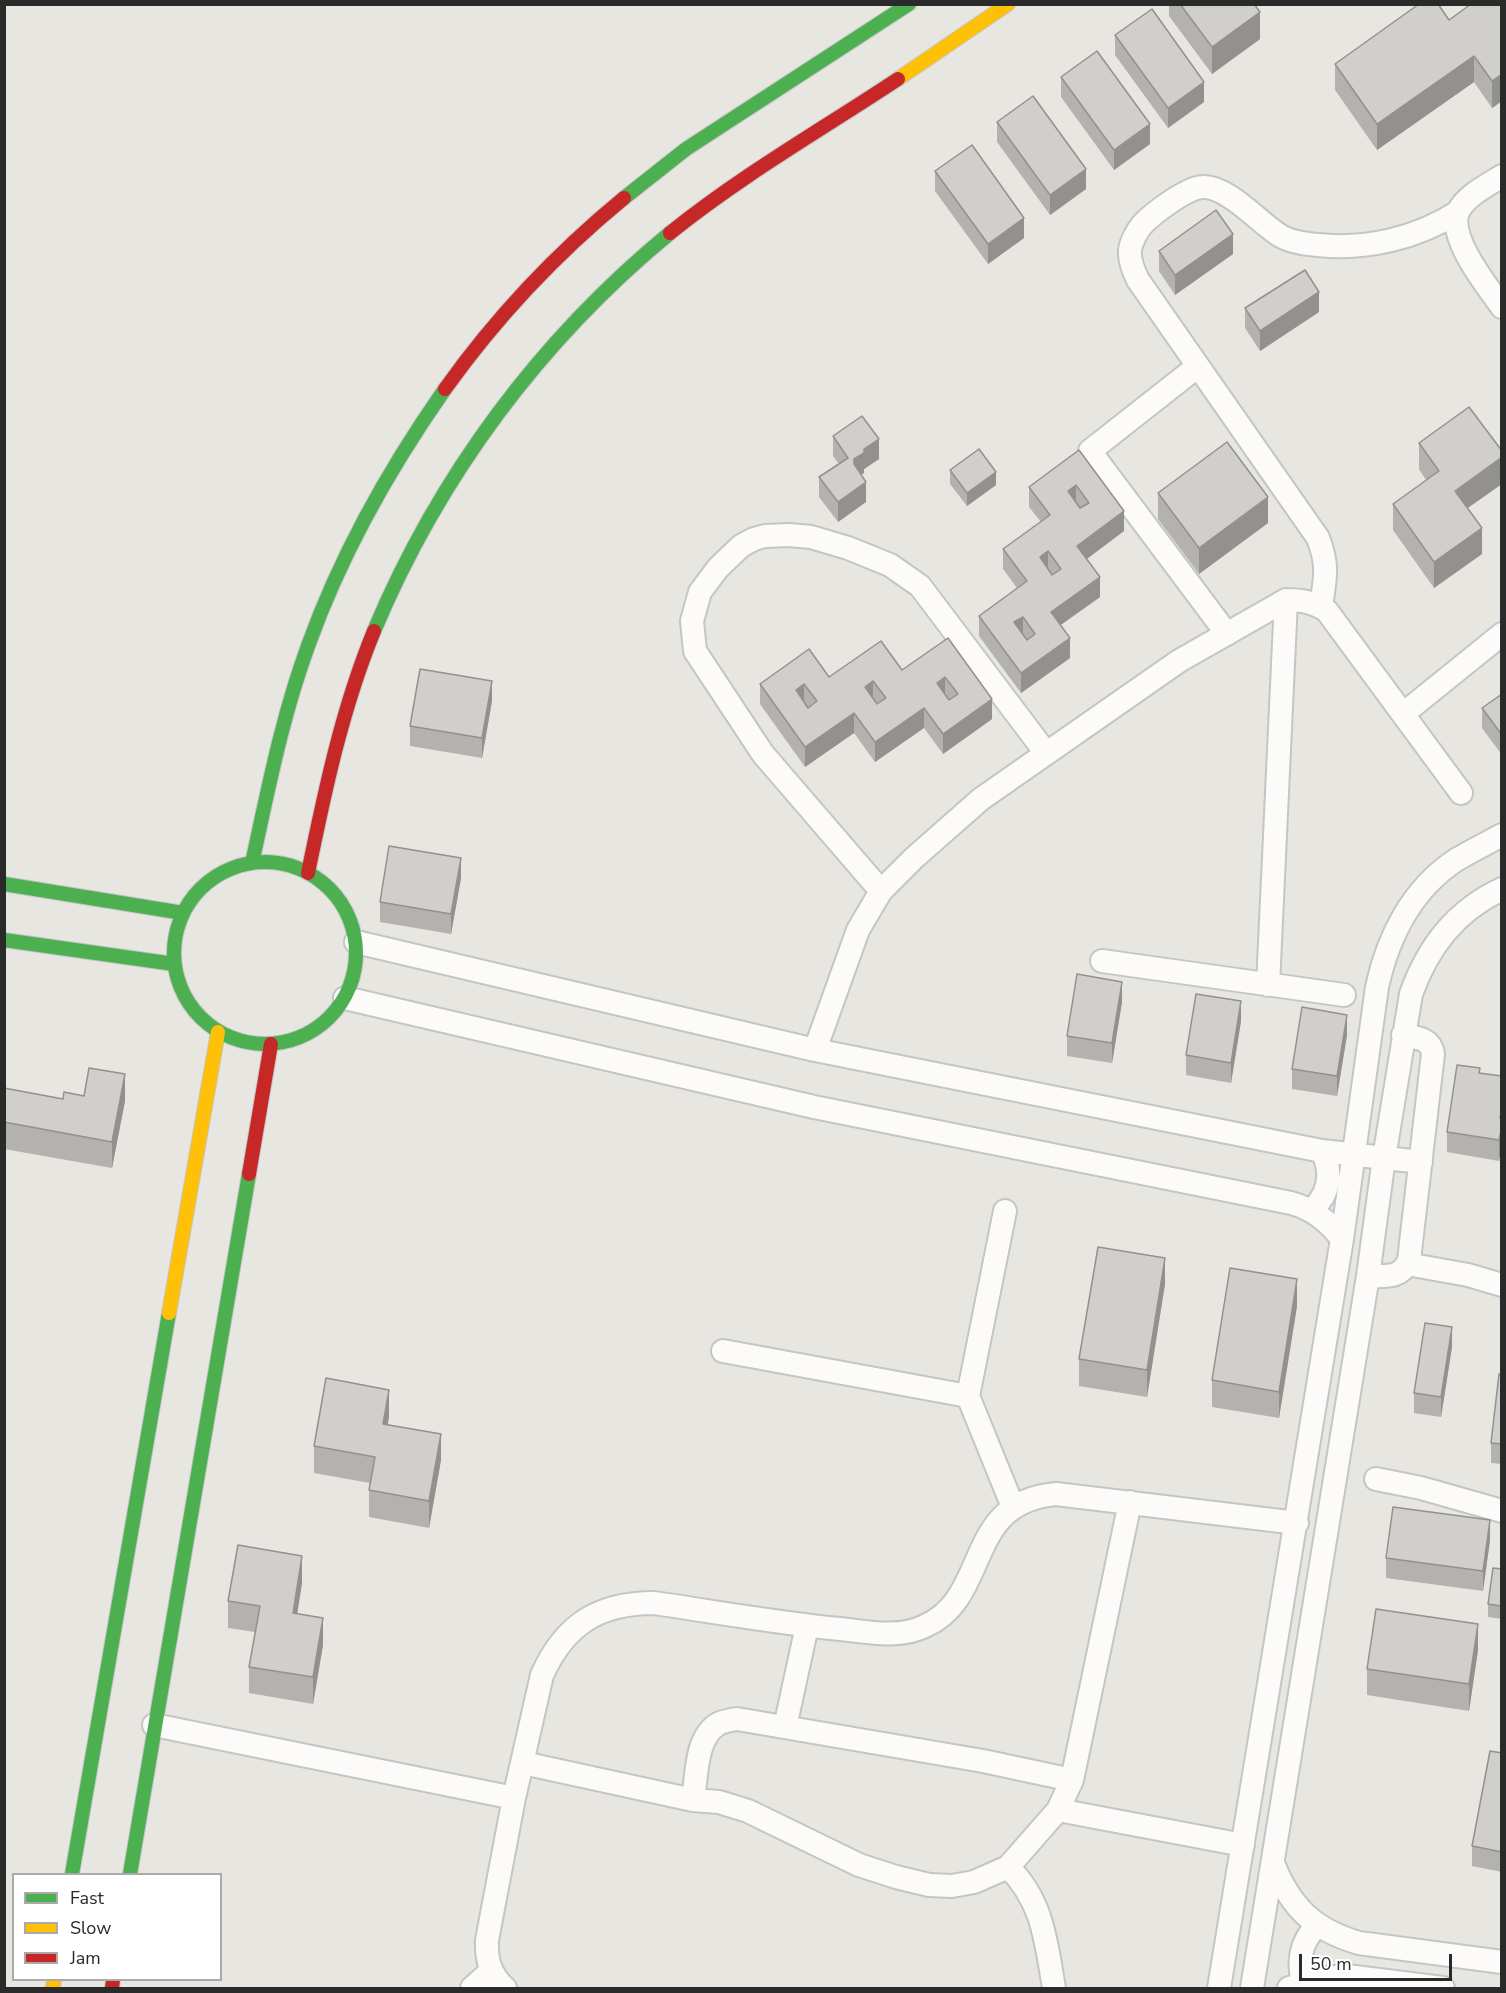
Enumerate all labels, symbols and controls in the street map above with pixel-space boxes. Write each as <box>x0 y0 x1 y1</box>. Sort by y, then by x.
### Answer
legend <box>12 1873 222 1981</box>
text: Fast <box>70 1886 104 1910</box>
text: Slow <box>70 1916 111 1940</box>
scale bar <box>1302 1942 1455 1980</box>
text: Jam <box>70 1946 101 1970</box>
text: 50 m <box>1310 1952 1352 1976</box>

